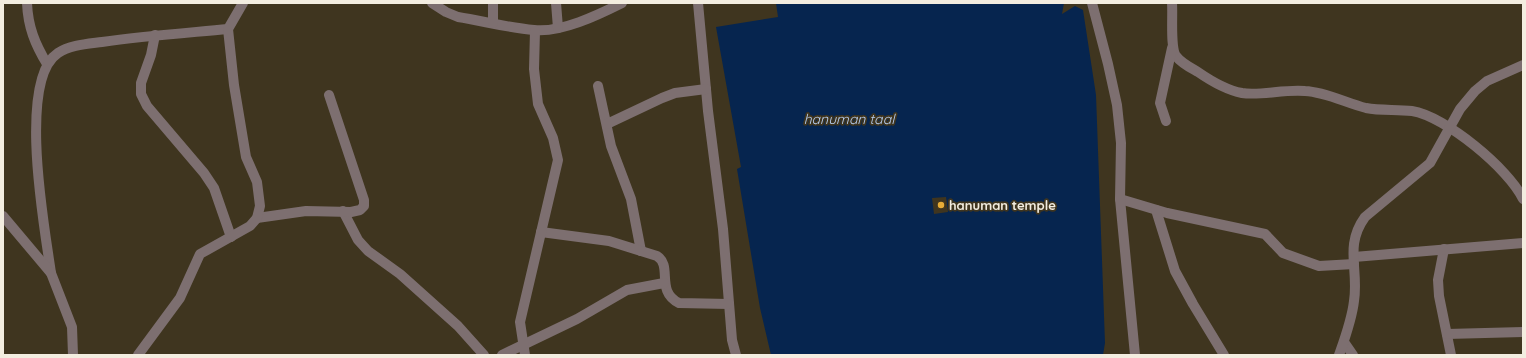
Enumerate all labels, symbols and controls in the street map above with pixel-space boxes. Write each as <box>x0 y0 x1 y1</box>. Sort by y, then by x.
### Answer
water label: hanuman taal <box>804 110 896 128</box>
place label: hanuman temple <box>949 197 1056 213</box>
marker: hanuman temple <box>936 200 946 210</box>

